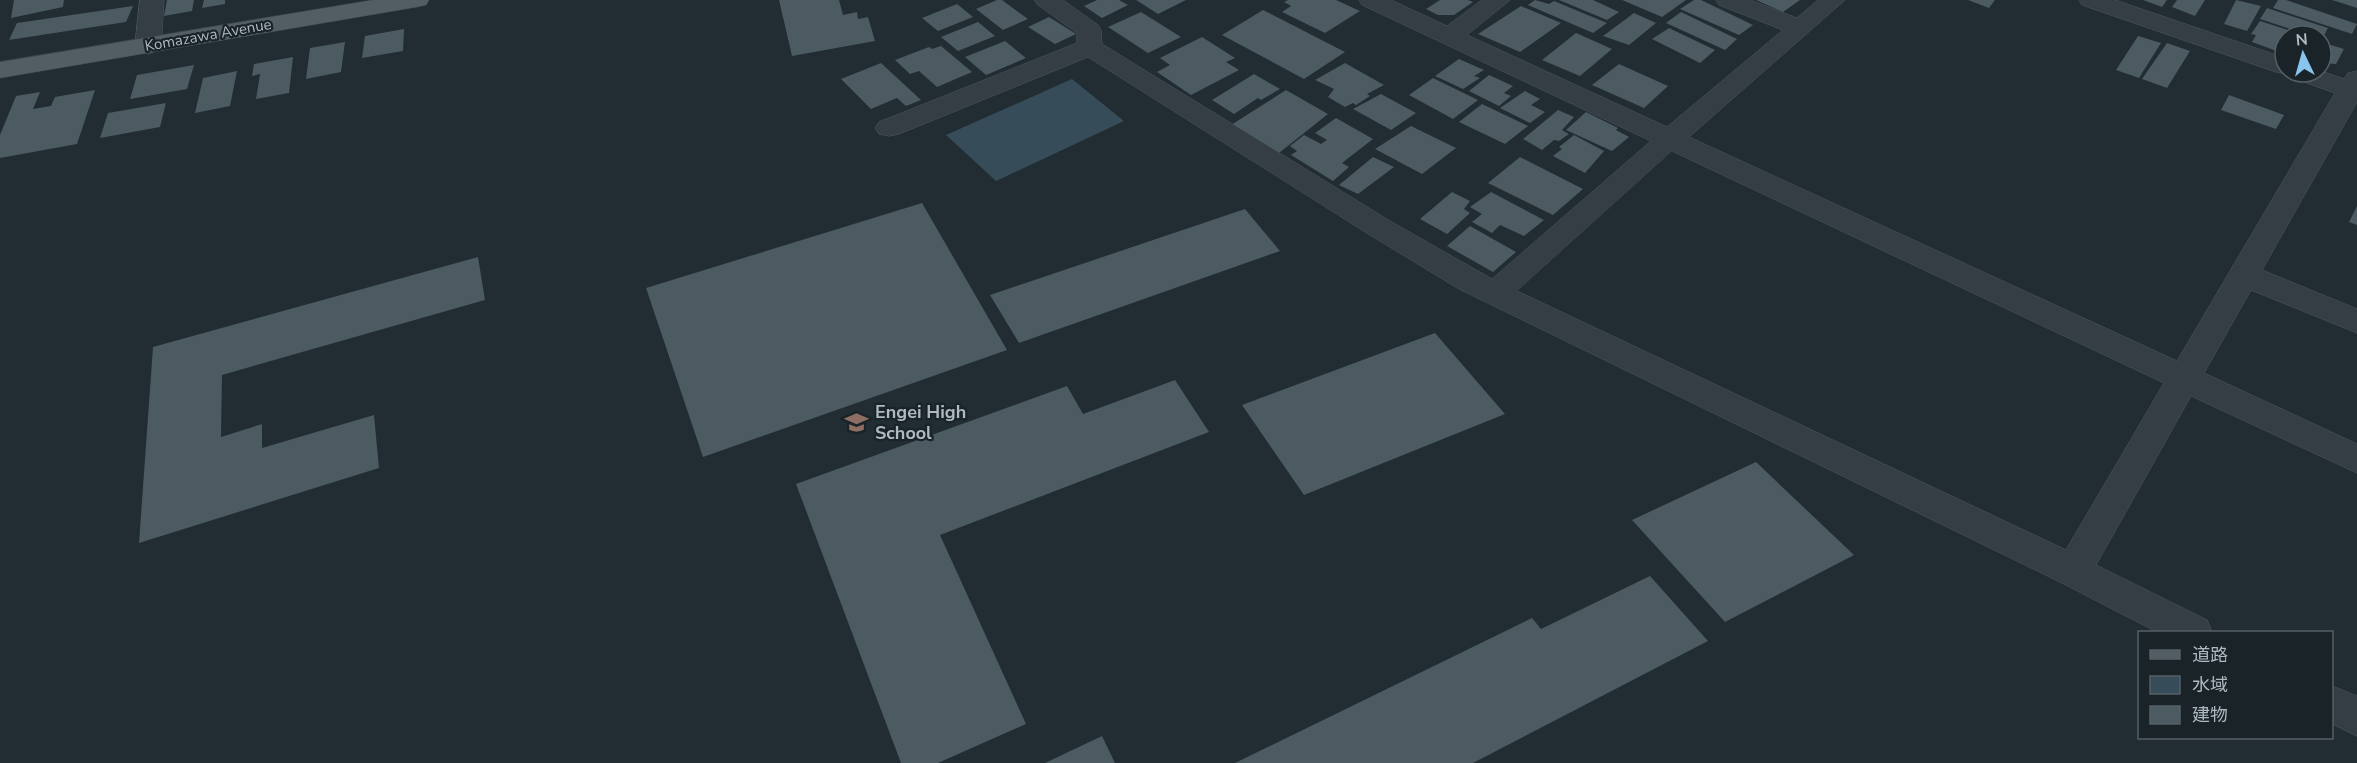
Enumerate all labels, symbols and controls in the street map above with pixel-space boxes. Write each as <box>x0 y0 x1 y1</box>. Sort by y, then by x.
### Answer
street label: Komazawa Avenue <box>143 14 273 56</box>
north arrow <box>2273 24 2333 84</box>
text: N <box>2295 29 2309 52</box>
place label: Engei High School <box>875 400 966 445</box>
school or university icon: Engei High School <box>844 409 870 435</box>
legend <box>2138 631 2333 739</box>
text: 道路 <box>2192 643 2228 667</box>
text: 水域 <box>2192 673 2228 697</box>
text: 建物 <box>2192 703 2228 727</box>

